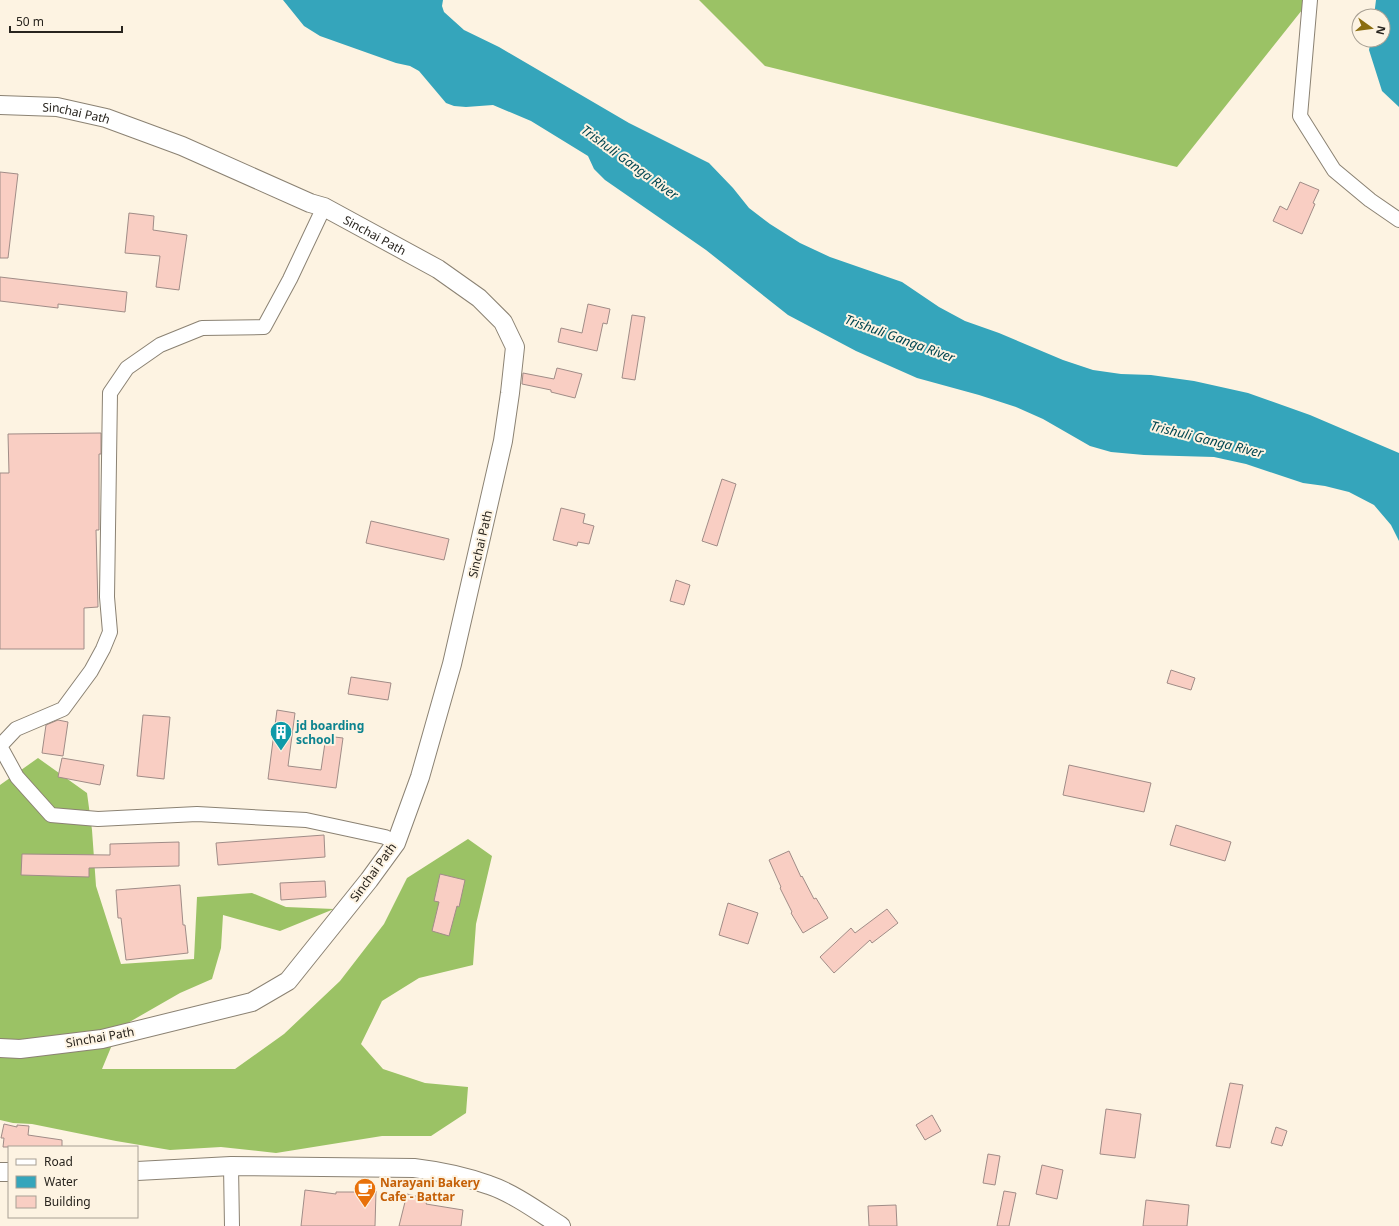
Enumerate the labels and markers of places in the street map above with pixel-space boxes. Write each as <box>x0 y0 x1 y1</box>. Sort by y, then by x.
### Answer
place label: jd boarding school <box>295 717 364 748</box>
building icon: jd boarding school <box>268 719 294 752</box>
place label: Narayani Bakery Cafe - Battar <box>380 1174 480 1205</box>
cafe icon: Narayani Bakery Cafe - Battar <box>352 1176 378 1209</box>

